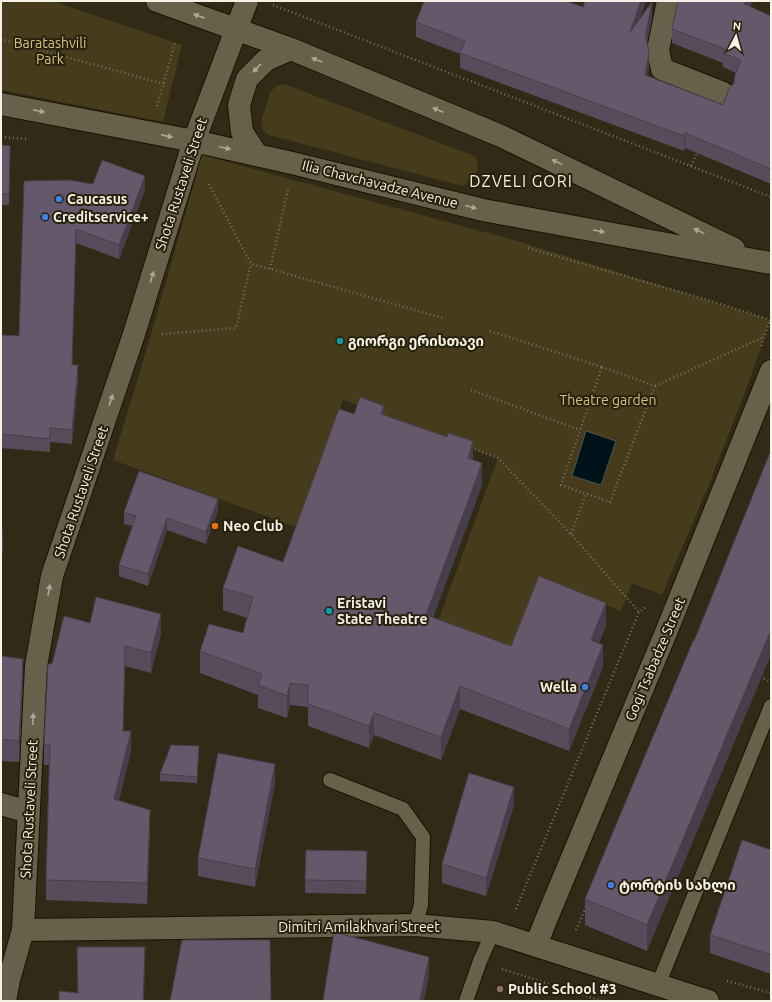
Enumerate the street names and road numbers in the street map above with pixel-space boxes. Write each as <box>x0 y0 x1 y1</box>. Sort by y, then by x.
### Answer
street label: Shota Rustaveli Street <box>152 115 210 252</box>
street label: Ilia Chavchavadze Avenue <box>300 157 460 211</box>
street label: Shota Rustaveli Street <box>51 423 111 560</box>
street label: Gogi Tsabadze Street <box>622 594 688 723</box>
street label: Shota Rustaveli Street <box>17 739 41 879</box>
street label: Dimitri Amilakhvari Street <box>278 919 440 935</box>

